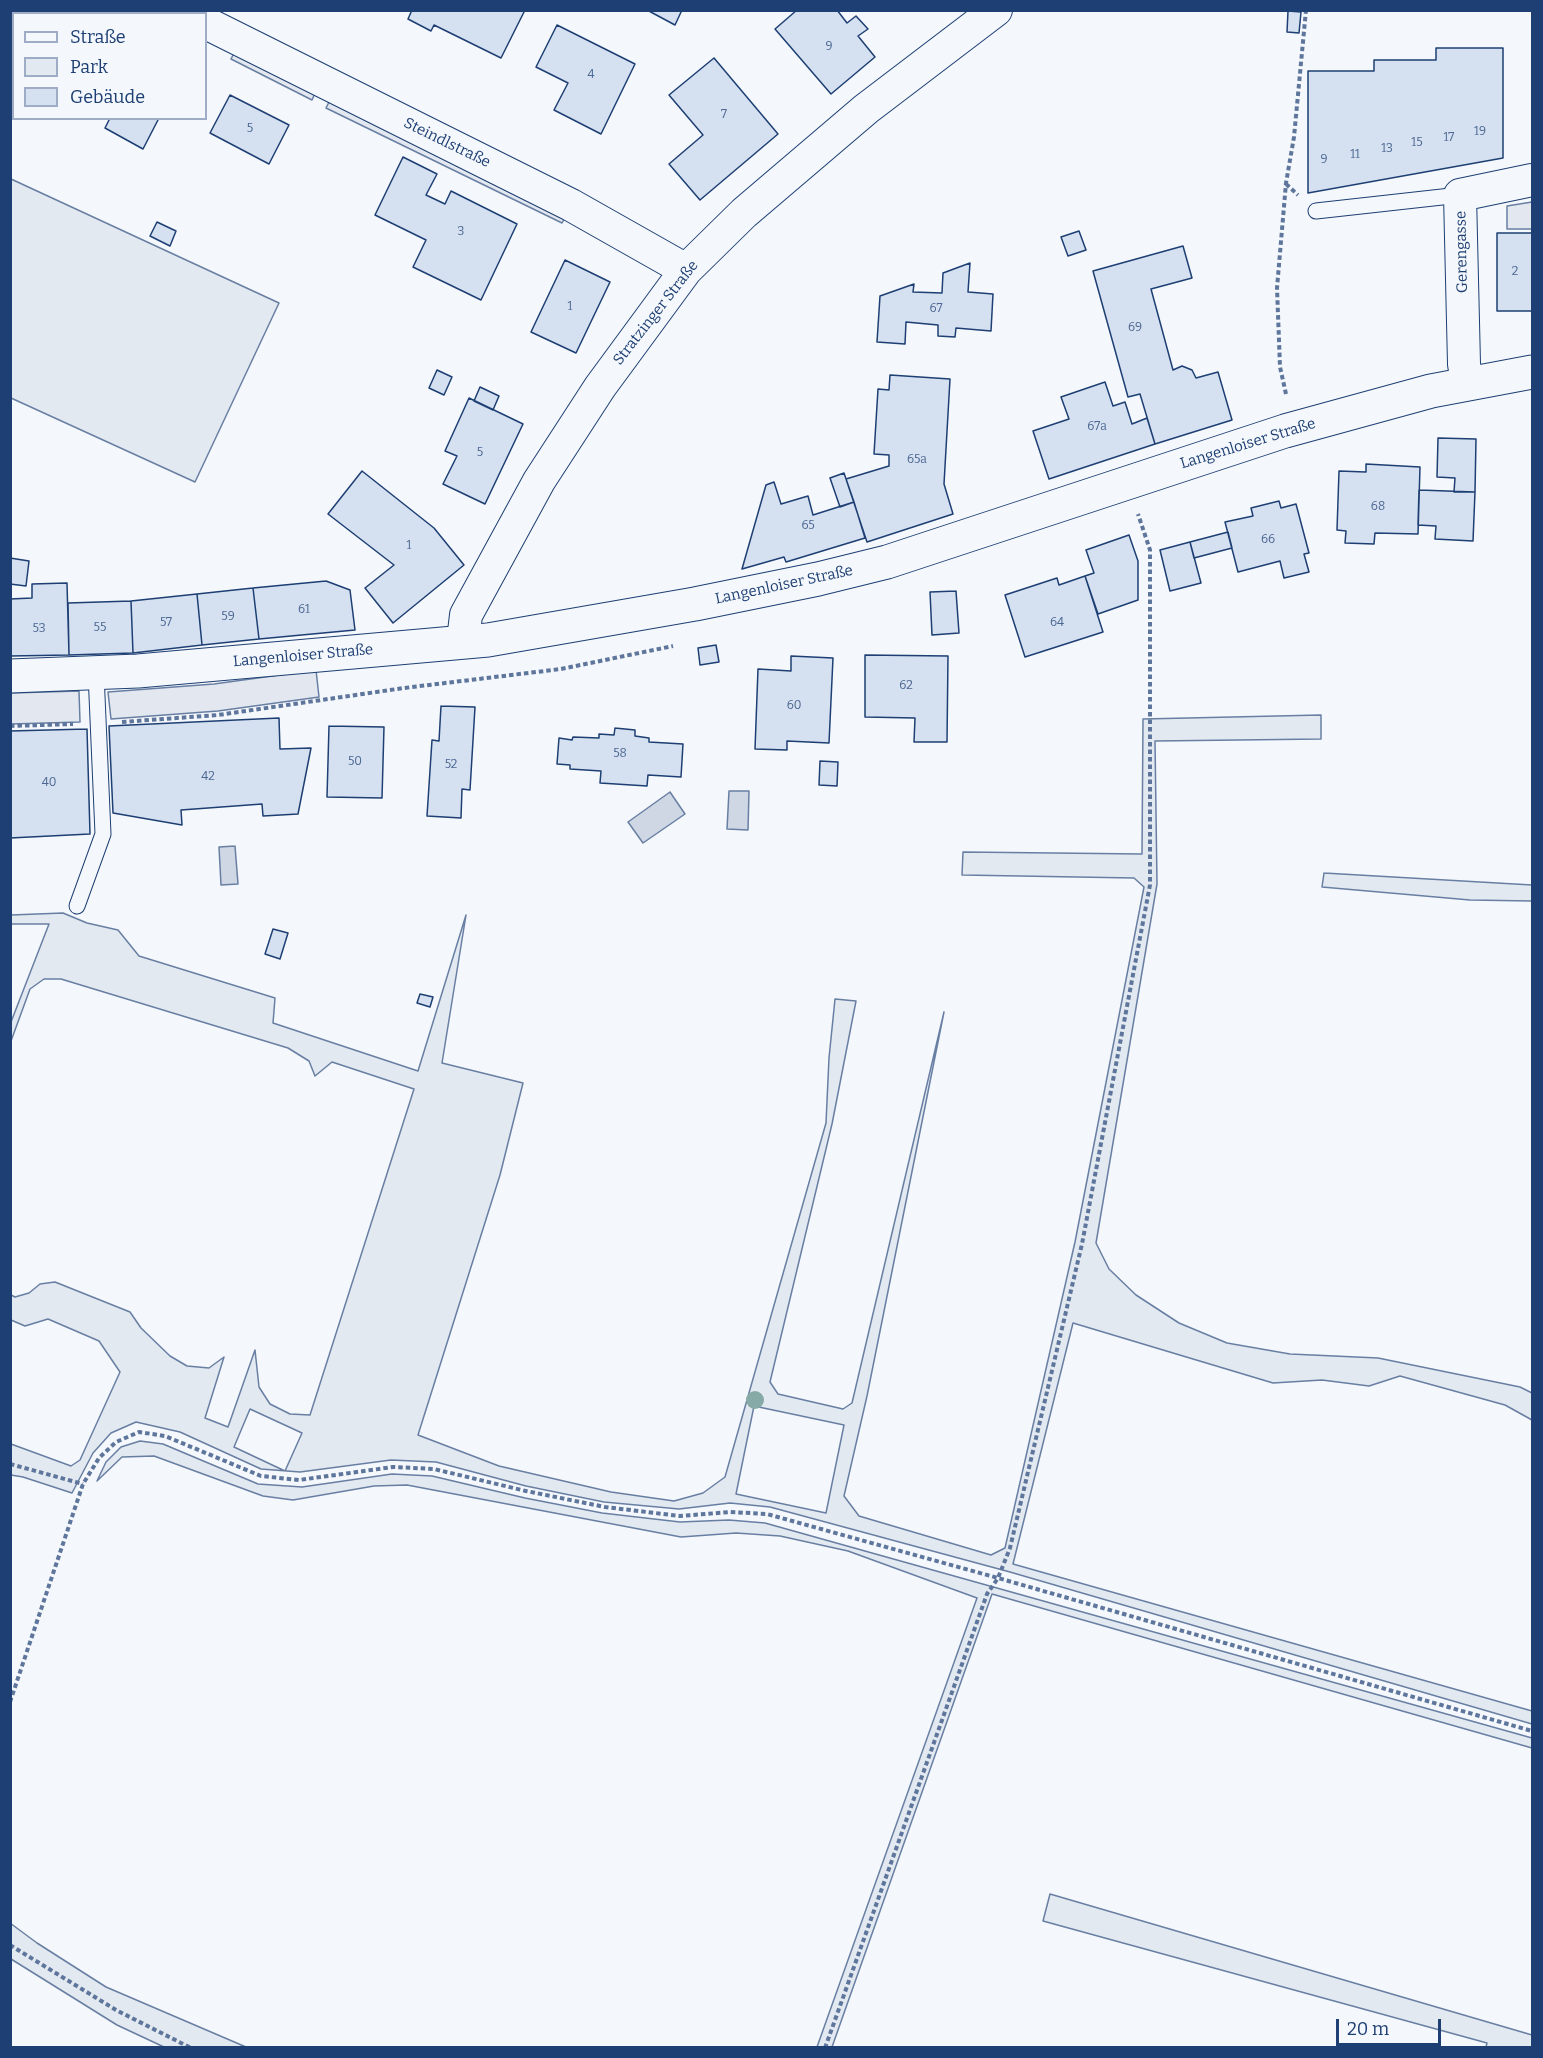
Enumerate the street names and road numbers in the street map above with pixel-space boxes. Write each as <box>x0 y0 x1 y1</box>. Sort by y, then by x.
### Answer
street label: Steindlstraße <box>401 114 493 172</box>
street label: Gerengasse <box>1452 211 1472 293</box>
street label: Stratzinger Straße <box>610 257 702 369</box>
street label: Langenloiser Straße <box>1178 415 1318 473</box>
street label: Langenloiser Straße <box>713 562 855 608</box>
street label: Langenloiser Straße <box>232 641 374 671</box>

